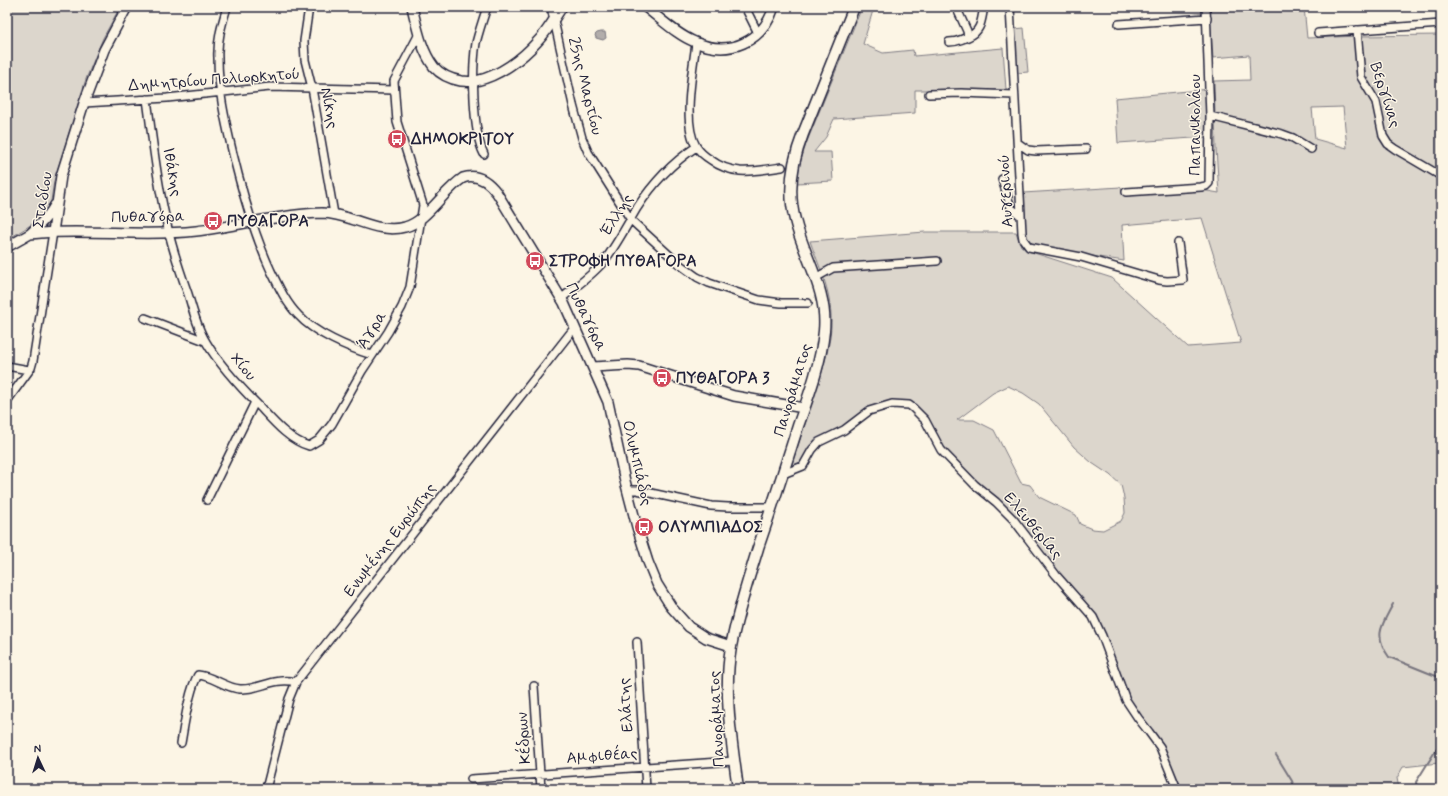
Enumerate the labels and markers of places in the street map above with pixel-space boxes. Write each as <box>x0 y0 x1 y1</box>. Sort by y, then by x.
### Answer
bus stop icon: ΔΗΜΟΚΡΙΤΟΥ <box>386 128 408 150</box>
place label: ΔΗΜΟΚΡΙΤΟΥ <box>410 129 514 150</box>
bus stop icon: ΠΥΘΑΓΟΡΑ <box>202 210 224 232</box>
place label: ΠΥΘΑΓΟΡΑ <box>227 211 309 232</box>
bus stop icon: ΣΤΡΟΦΗ ΠΥΘΑΓΟΡΑ <box>524 250 546 272</box>
place label: ΣΤΡΟΦΗ ΠΥΘΑΓΟΡΑ <box>549 251 697 272</box>
bus stop icon: ΠΥΘΑΓΟΡΑ 3 <box>651 367 673 389</box>
place label: ΠΥΘΑΓΟΡΑ 3 <box>676 368 770 389</box>
bus stop icon: ΟΛΥΜΠΙΑΔΟΣ <box>633 516 655 538</box>
place label: ΟΛΥΜΠΙΑΔΟΣ <box>658 517 763 538</box>

